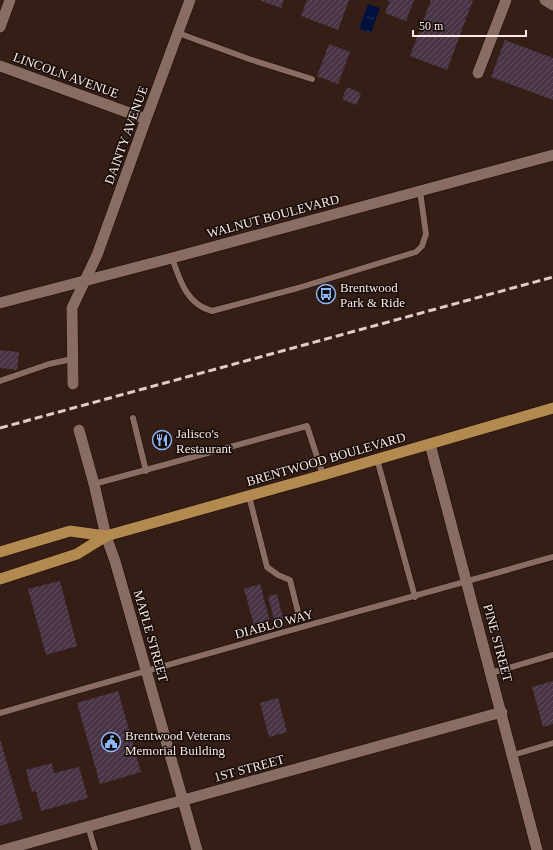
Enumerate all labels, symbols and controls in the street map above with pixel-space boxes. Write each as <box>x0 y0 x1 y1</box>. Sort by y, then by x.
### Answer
scale bar <box>413 12 526 38</box>
text: 50 m <box>419 19 444 33</box>
street label: LINCOLN AVENUE <box>11 49 121 101</box>
street label: DAINTY AVENUE <box>101 84 151 186</box>
street label: WALNUT BOULEVARD <box>205 191 341 241</box>
place label: Brentwood Park & Ride <box>340 280 405 310</box>
bus stop icon: Brentwood Park & Ride <box>315 283 337 305</box>
place label: Jalisco's Restaurant <box>176 426 232 456</box>
restaurant icon: Jalisco's Restaurant <box>151 429 173 451</box>
street label: BRENTWOOD BOULEVARD <box>245 429 407 489</box>
street label: MAPLE STREET <box>131 588 171 684</box>
street label: PINE STREET <box>480 603 516 684</box>
street label: DIABLO WAY <box>233 606 315 642</box>
place label: Brentwood Veterans Memorial Building <box>125 728 231 758</box>
public building icon: Brentwood Veterans Memorial Building <box>100 731 122 753</box>
street label: 1ST STREET <box>212 751 286 785</box>

